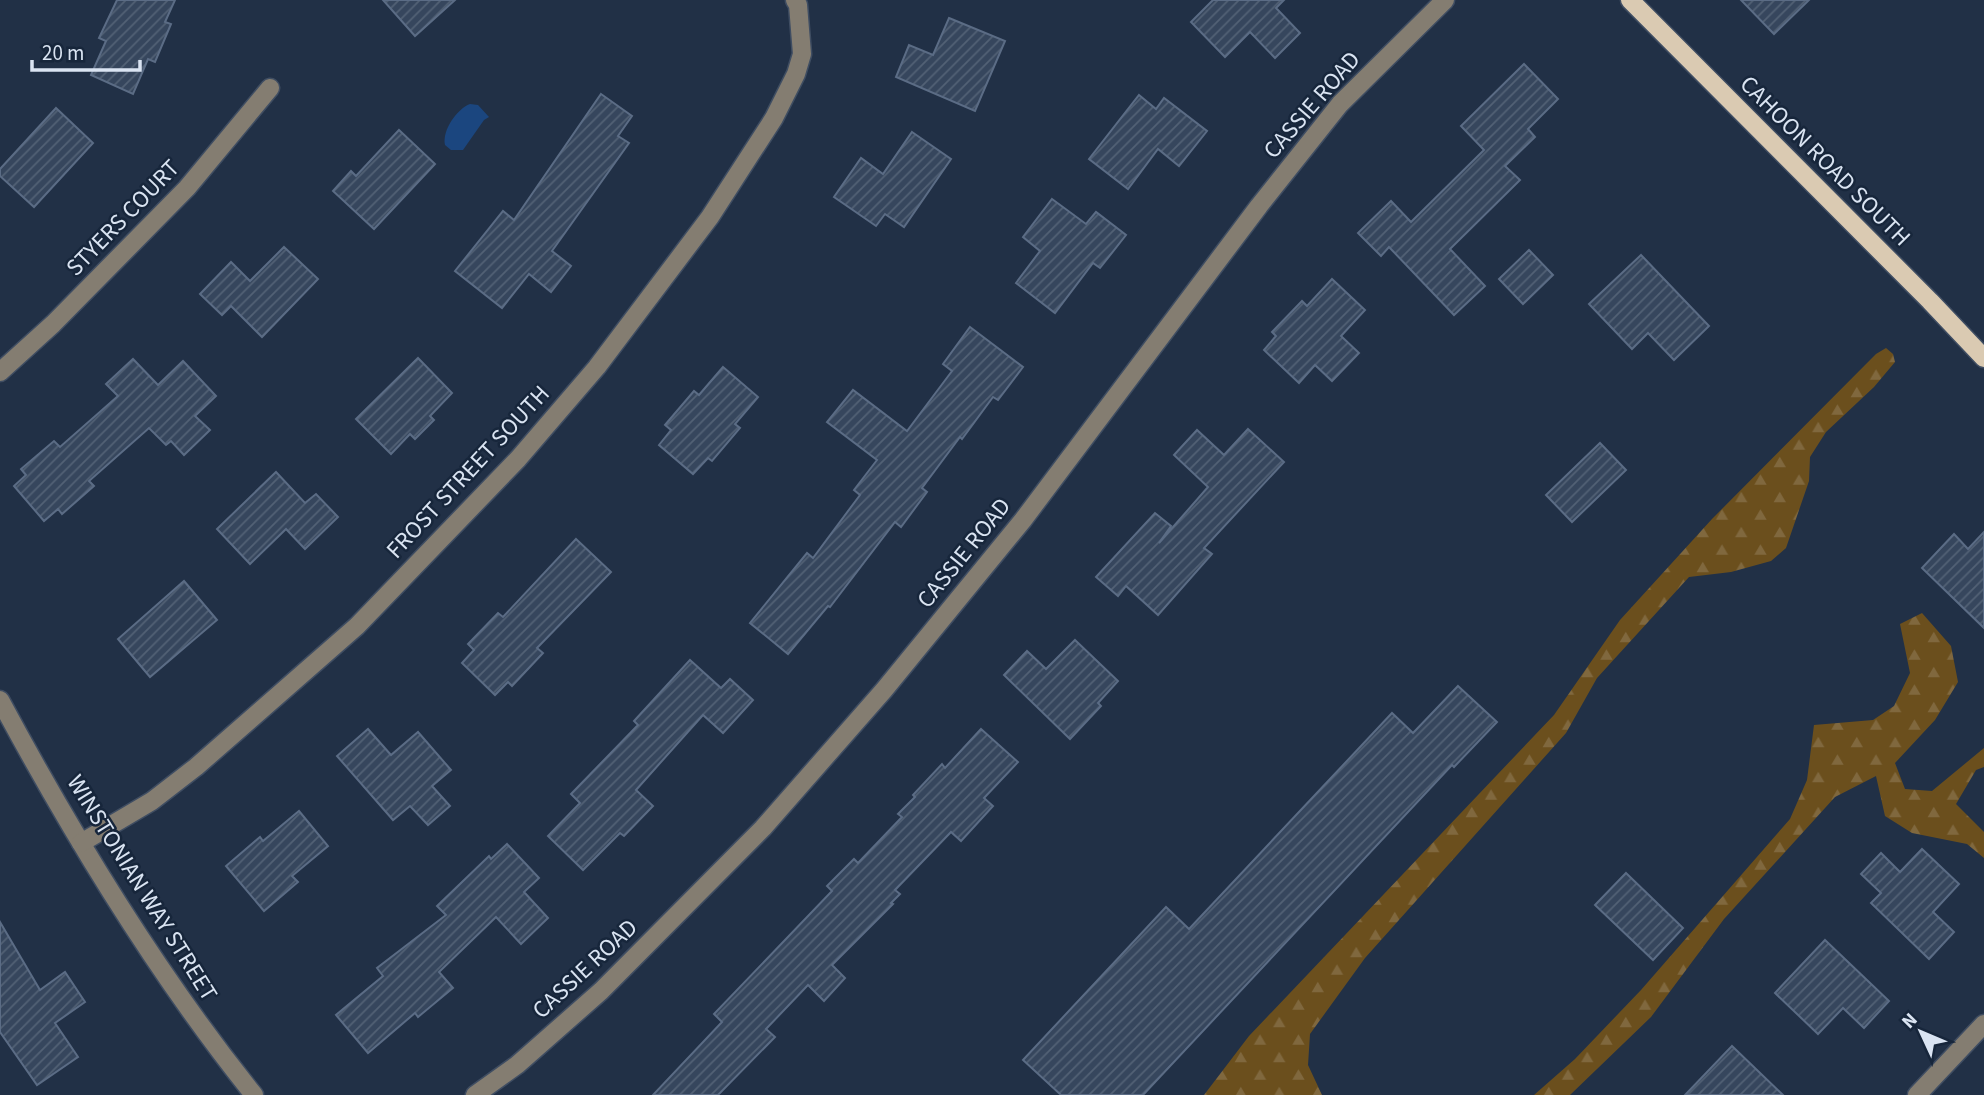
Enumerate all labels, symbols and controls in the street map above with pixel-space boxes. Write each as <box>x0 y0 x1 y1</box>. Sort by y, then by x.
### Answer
scale bar <box>32 28 140 72</box>
text: 20 m <box>42 38 84 68</box>
street label: CASSIE ROAD <box>1255 43 1369 167</box>
street label: CAHOON ROAD SOUTH <box>1732 68 1918 254</box>
street label: STYERS COURT <box>58 152 188 284</box>
street label: FROST STREET SOUTH <box>378 377 558 567</box>
street label: CASSIE ROAD <box>909 490 1019 616</box>
street label: WINSTONIAN WAY STREET <box>58 768 226 1008</box>
street label: CASSIE ROAD <box>524 911 646 1027</box>
north arrow <box>1886 997 1956 1067</box>
text: N <box>1896 1007 1924 1035</box>

